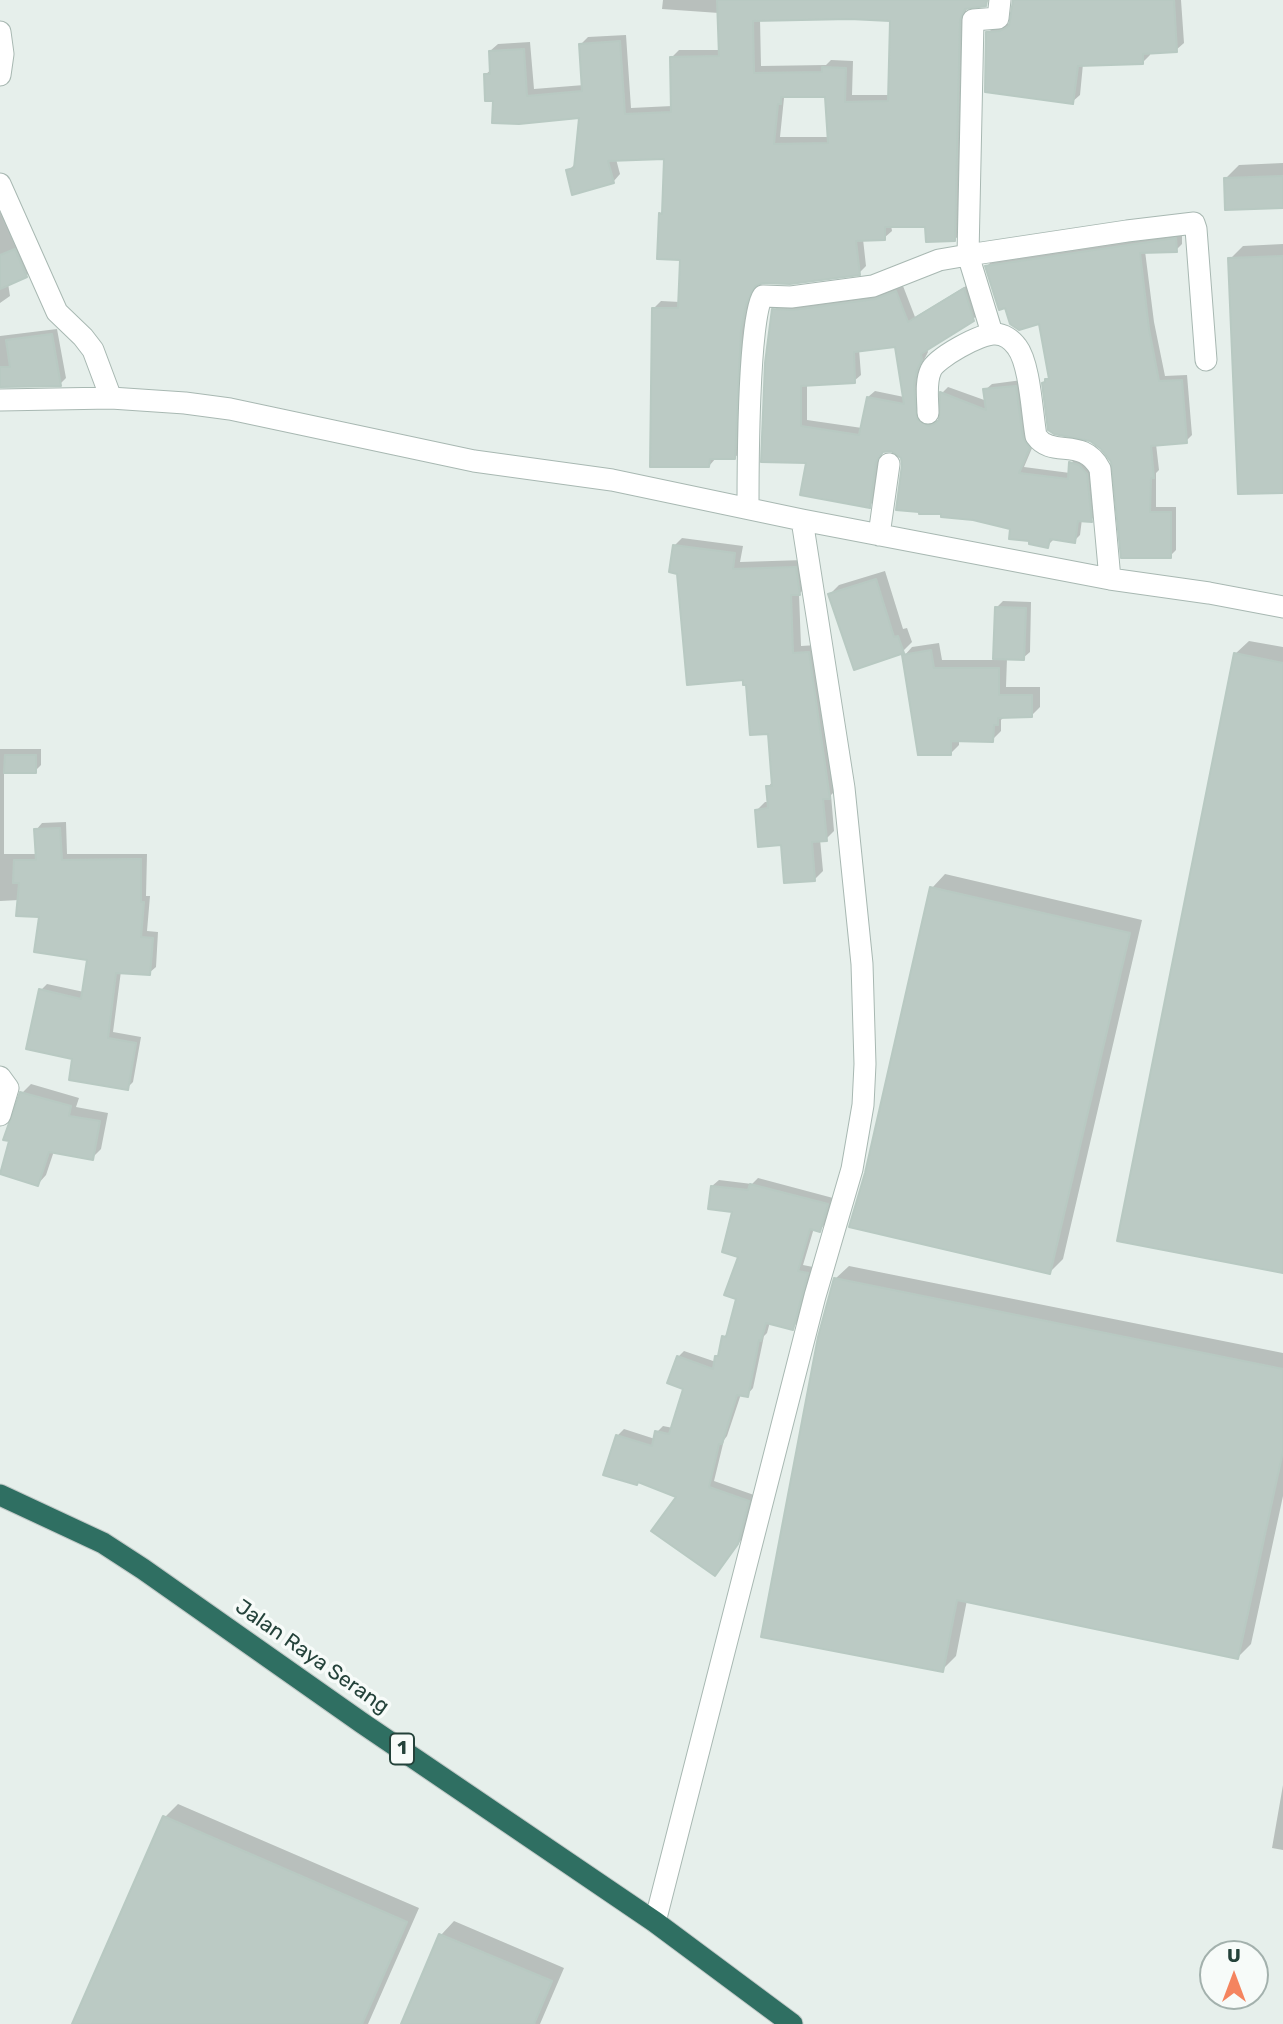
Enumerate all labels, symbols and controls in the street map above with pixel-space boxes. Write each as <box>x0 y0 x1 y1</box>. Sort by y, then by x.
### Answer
street label: Jalan Raya Serang <box>230 1595 394 1719</box>
road number: 1 <box>390 1734 414 1764</box>
north arrow <box>1199 1940 1269 2010</box>
text: U <box>1227 1944 1241 1967</box>

